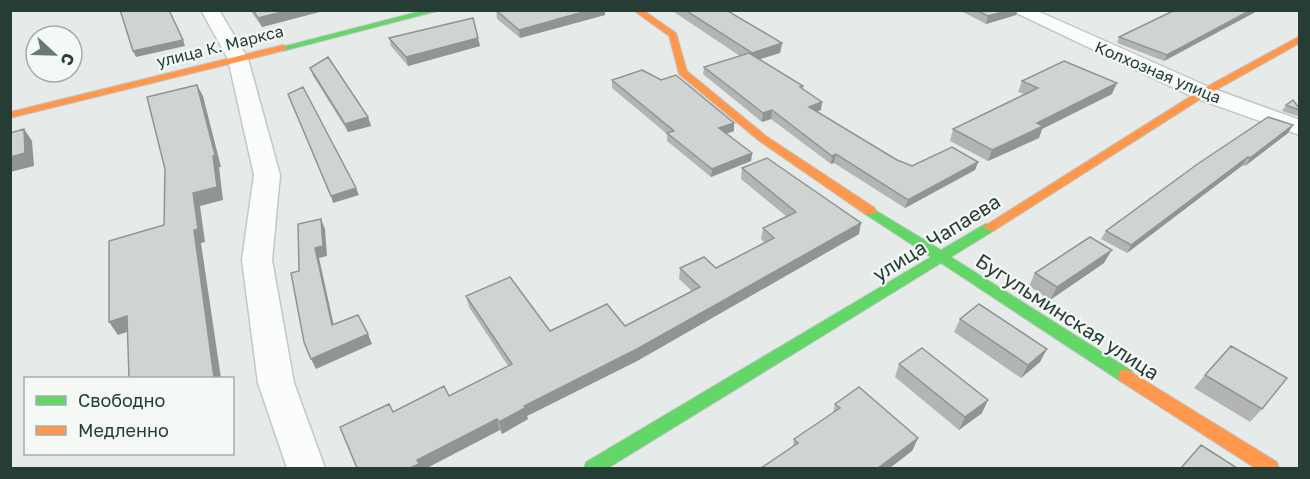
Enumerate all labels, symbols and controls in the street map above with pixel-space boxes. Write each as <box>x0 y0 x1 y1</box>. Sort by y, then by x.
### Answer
street label: улица К. Маркса <box>154 21 286 71</box>
north arrow <box>24 24 84 84</box>
street label: Колхозная улица <box>1092 36 1224 108</box>
text: С <box>57 51 79 69</box>
street label: улица Чапаева <box>868 188 1004 286</box>
street label: Бугульминская улица <box>972 248 1164 384</box>
legend <box>24 377 234 455</box>
text: Свободно <box>78 389 165 411</box>
text: Медленно <box>78 419 169 441</box>

